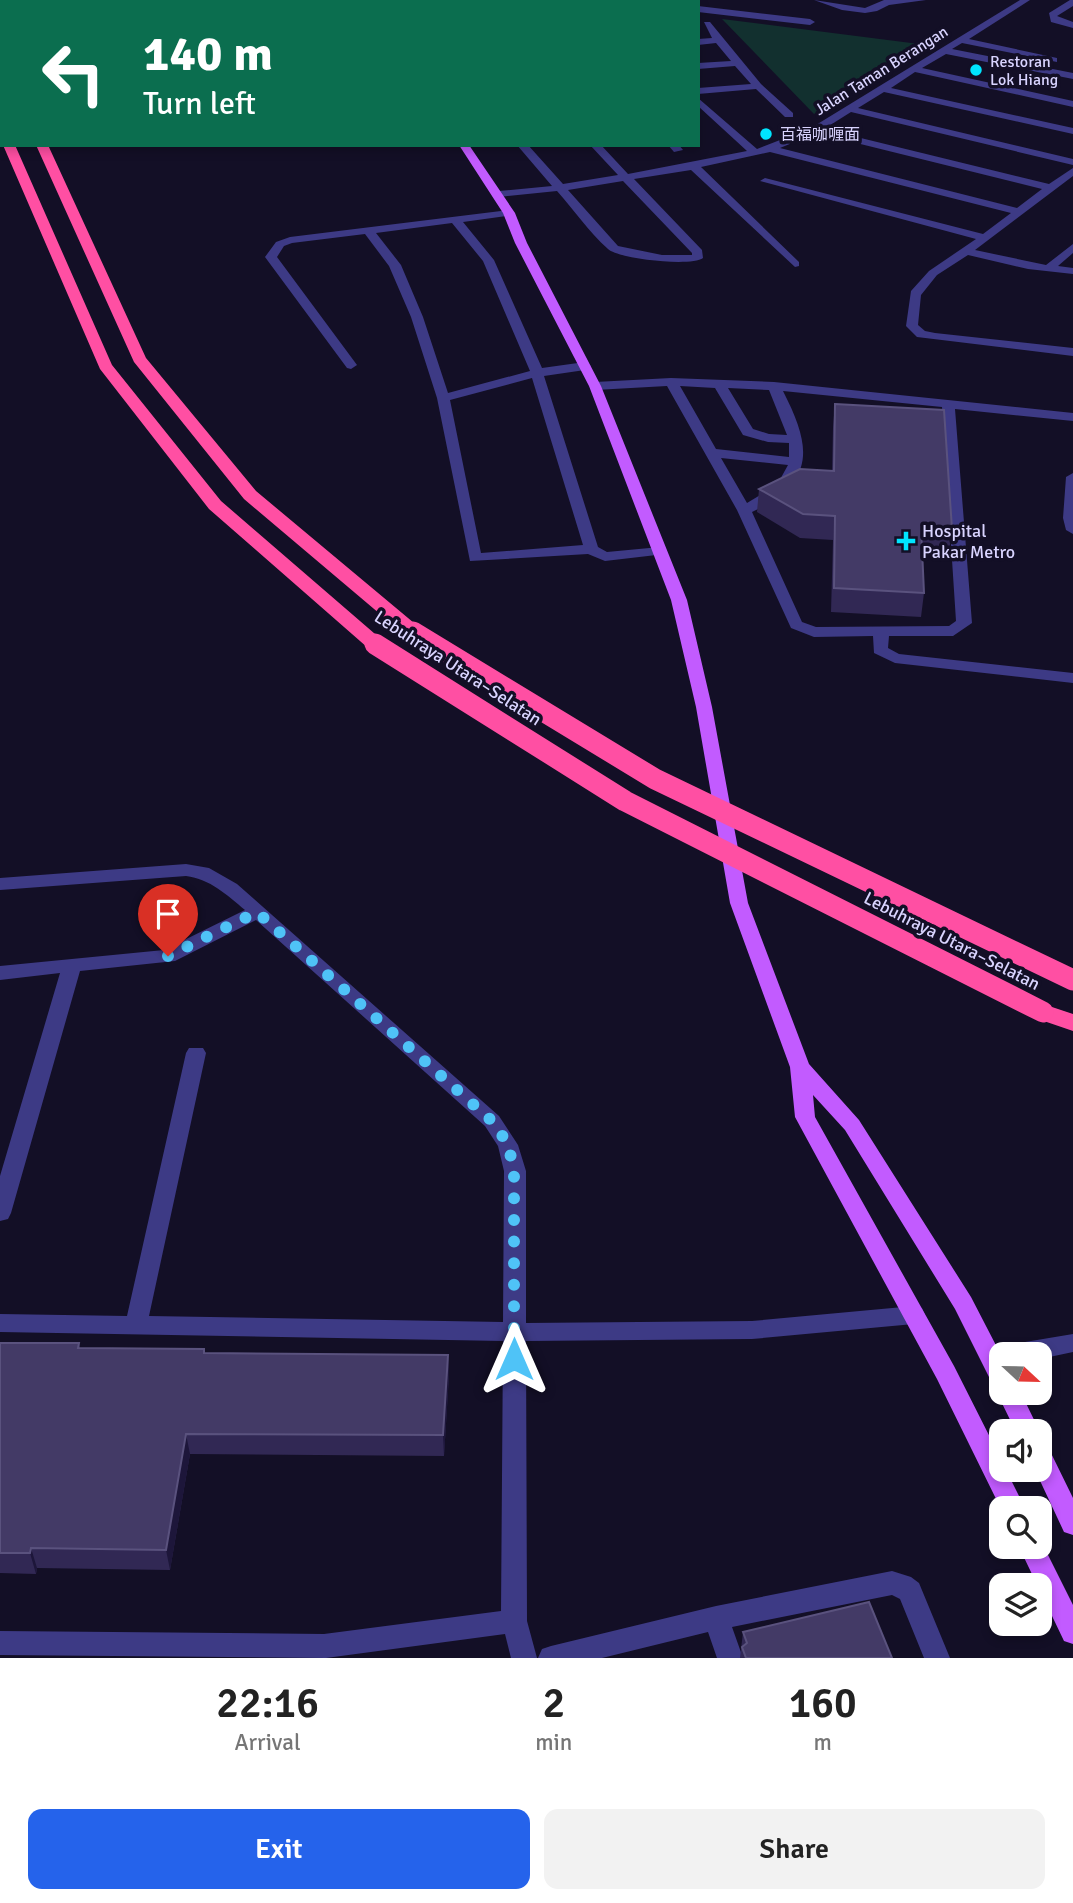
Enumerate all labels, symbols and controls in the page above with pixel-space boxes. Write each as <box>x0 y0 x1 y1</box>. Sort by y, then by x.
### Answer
street label: Jalan Taman Berangan <box>811 22 952 120</box>
text: 140 m <box>143 24 273 84</box>
icon: left <box>28 28 119 119</box>
place label: Restoran Lok Hiang <box>990 52 1058 90</box>
marker: Restoran Lok Hiang <box>968 62 984 78</box>
text: Turn left <box>143 84 256 123</box>
place label: 百福咖喱面 <box>780 125 860 145</box>
marker: 百福咖喱面 <box>758 126 774 142</box>
place label: Hospital Pakar Metro <box>922 520 1015 563</box>
marker: Hospital Pakar Metro <box>896 531 916 551</box>
street label: Lebuhraya Utara–Selatan <box>370 606 546 730</box>
pin <box>138 884 198 956</box>
street label: Lebuhraya Utara–Selatan <box>860 887 1044 995</box>
icon: arrive <box>149 895 187 933</box>
position arrow <box>477 1322 551 1396</box>
north arrow <box>989 1342 1052 1405</box>
map controls <box>989 1342 1052 1636</box>
button: sound <box>989 1419 1052 1482</box>
button: search <box>989 1496 1052 1559</box>
button: layers <box>989 1573 1052 1636</box>
text: 22:16 <box>216 1678 319 1729</box>
text: 2 <box>542 1678 565 1729</box>
text: 160 <box>789 1678 857 1729</box>
text: Arrival <box>234 1728 301 1757</box>
text: min <box>535 1728 572 1757</box>
text: m <box>813 1728 832 1757</box>
button: Exit <box>28 1809 530 1889</box>
button: Share <box>544 1809 1045 1889</box>

